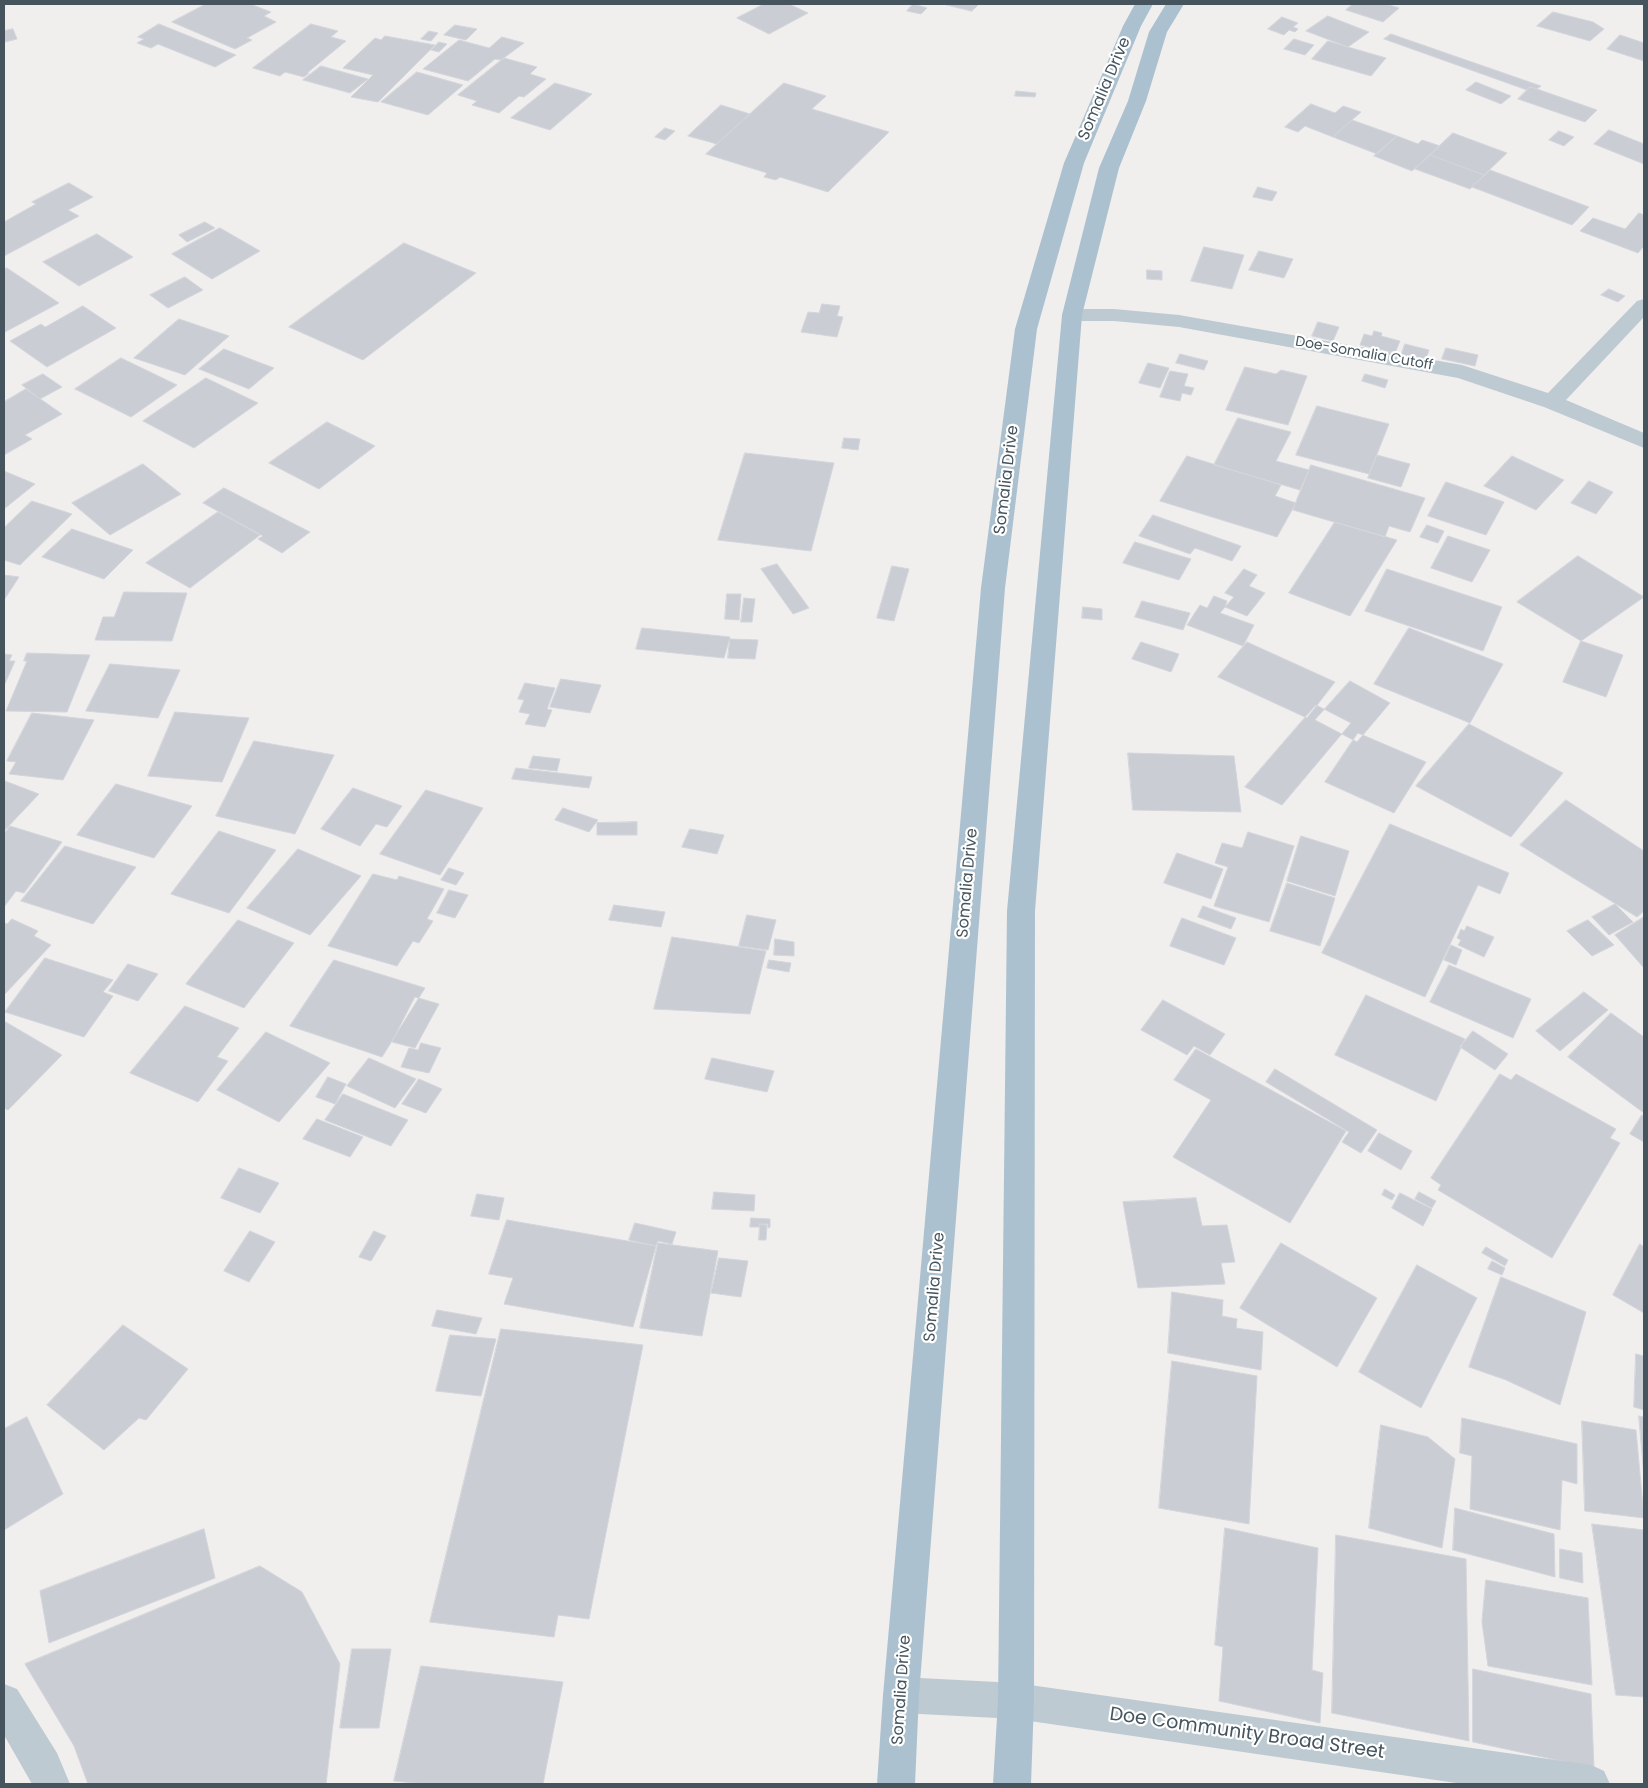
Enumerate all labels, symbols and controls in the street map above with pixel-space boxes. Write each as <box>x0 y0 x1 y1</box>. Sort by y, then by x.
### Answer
street label: Somalia Drive <box>1075 35 1135 143</box>
street label: Doe-Somalia Cutoff <box>1294 334 1434 374</box>
street label: Somalia Drive <box>991 424 1023 536</box>
street label: Somalia Drive <box>954 827 982 939</box>
street label: Somalia Drive <box>921 1231 949 1343</box>
street label: Somalia Drive <box>889 1634 915 1746</box>
street label: Doe Community Broad Street <box>1108 1703 1386 1765</box>

